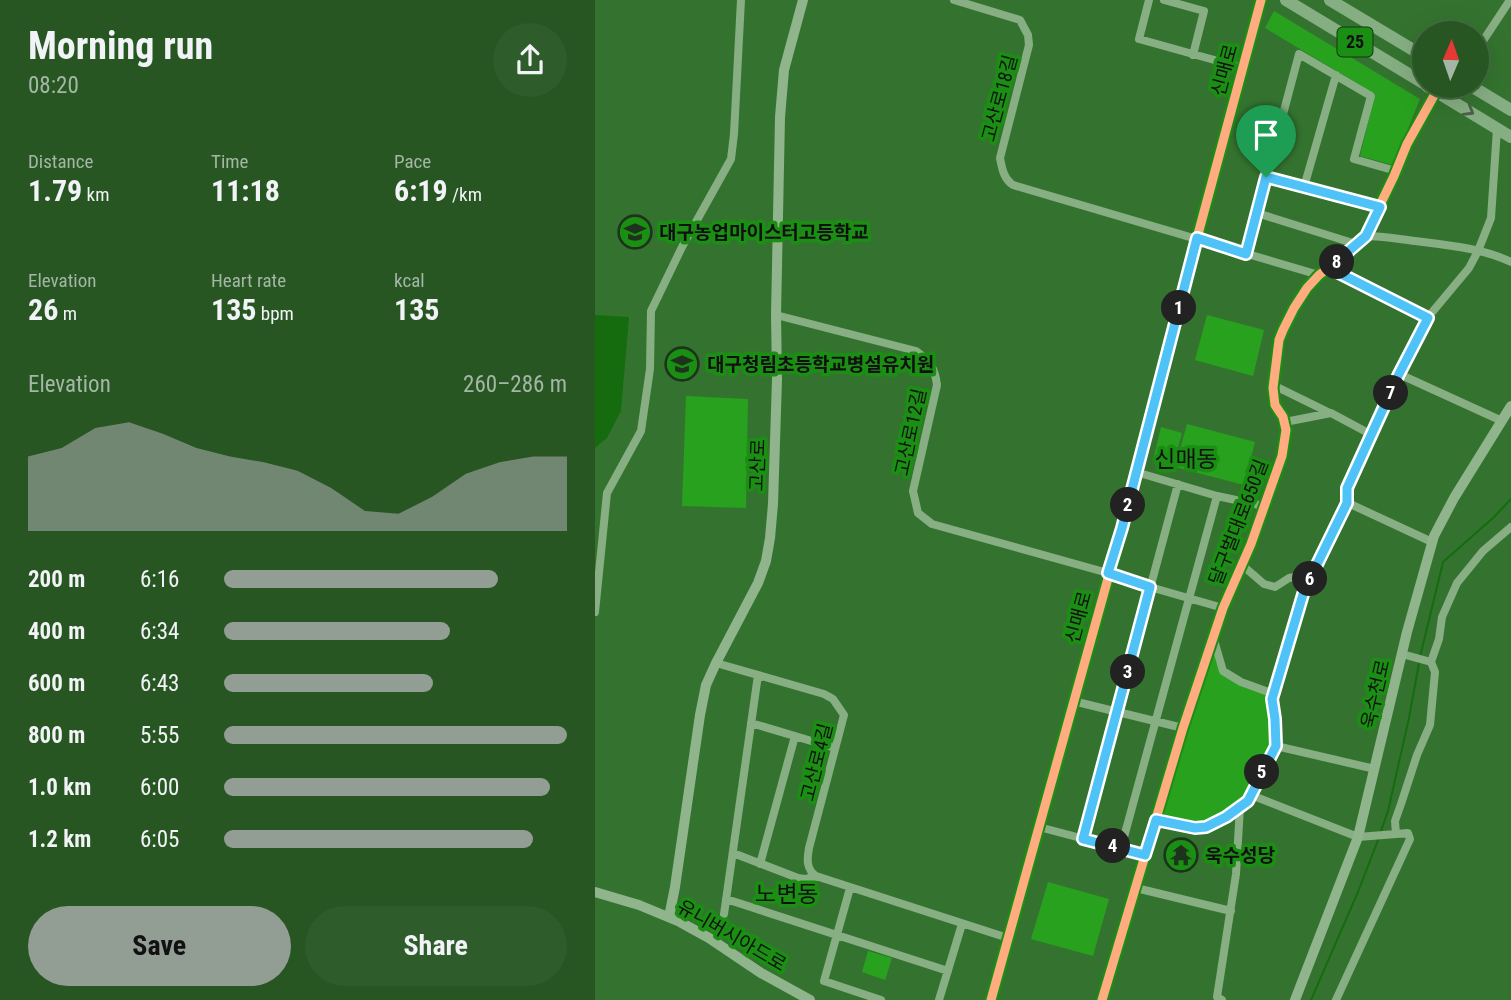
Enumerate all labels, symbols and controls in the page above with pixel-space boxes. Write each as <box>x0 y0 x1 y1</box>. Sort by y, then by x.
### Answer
north arrow <box>1412 21 1489 98</box>
map controls <box>1412 21 1489 98</box>
button: share <box>493 23 567 97</box>
text: Morning run <box>28 24 213 68</box>
road number: 25 <box>1337 28 1373 56</box>
street label: 신매로 <box>1207 42 1242 98</box>
street label: 고산로18길 <box>977 52 1022 144</box>
text: 08:20 <box>28 72 79 99</box>
one-way arrow <box>1461 103 1474 116</box>
pin <box>1236 105 1296 177</box>
icon: arrive <box>1247 116 1285 154</box>
text: Distance <box>28 150 93 173</box>
text: Time <box>211 150 248 173</box>
text: Pace <box>394 150 431 173</box>
text: 1.79 <box>28 173 82 208</box>
text: 11:18 <box>211 173 280 208</box>
text: 6:19 <box>394 173 448 208</box>
text: km <box>82 183 109 206</box>
text: /km <box>448 183 482 206</box>
school or university icon: 대구농업마이스터고등학교 <box>616 213 654 251</box>
place label: 대구농업마이스터고등학교 <box>659 221 869 244</box>
pin: 8 <box>1319 244 1355 280</box>
text: 8 <box>1332 250 1341 273</box>
text: Elevation <box>28 269 96 292</box>
text: Heart rate <box>211 269 286 292</box>
text: kcal <box>394 269 425 292</box>
pin: 1 <box>1161 290 1197 326</box>
text: 26 <box>28 292 58 327</box>
text: 135 <box>211 292 256 327</box>
text: 135 <box>394 292 439 327</box>
text: 1 <box>1174 296 1183 319</box>
text: m <box>58 302 77 325</box>
text: bpm <box>256 302 294 325</box>
school or university icon: 대구청림초등학교병설유치원 <box>663 345 701 383</box>
place label: 대구청림초등학교병설유치원 <box>707 353 934 376</box>
text: Elevation <box>28 371 111 398</box>
text: 260–286 m <box>463 371 567 398</box>
pin: 7 <box>1373 376 1409 410</box>
text: 7 <box>1386 381 1395 404</box>
street label: 고산로12길 <box>890 386 931 478</box>
street label: 고산로 <box>745 438 770 492</box>
district label: 신매동 <box>1154 446 1218 473</box>
street label: 달구벌대로650길 <box>1204 456 1273 588</box>
pin: 2 <box>1111 488 1145 522</box>
text: 2 <box>1123 493 1132 516</box>
pin: 6 <box>1293 562 1327 596</box>
text: 200 m <box>28 566 85 593</box>
text: 6:16 <box>140 566 179 593</box>
text: 6 <box>1305 567 1314 590</box>
street label: 신매로 <box>1061 589 1096 645</box>
text: 400 m <box>28 618 85 645</box>
text: 6:34 <box>140 618 179 645</box>
pin: 3 <box>1111 654 1145 690</box>
street label: 욱수천로 <box>1356 657 1395 731</box>
text: 3 <box>1123 660 1132 683</box>
text: 600 m <box>28 670 85 697</box>
text: 6:43 <box>140 670 179 697</box>
street label: 고산로4길 <box>796 721 837 803</box>
text: 800 m <box>28 722 85 749</box>
text: 5:55 <box>140 722 179 749</box>
pin: 5 <box>1245 754 1279 790</box>
text: 5 <box>1257 760 1266 783</box>
text: 1.0 km <box>28 774 91 801</box>
text: 6:00 <box>140 774 179 801</box>
text: 1.2 km <box>28 826 91 853</box>
text: 6:05 <box>140 826 179 853</box>
pin: 4 <box>1095 828 1131 864</box>
text: 4 <box>1108 834 1117 857</box>
temple icon: 욱수성당 <box>1162 836 1200 874</box>
place label: 욱수성당 <box>1205 844 1275 867</box>
district label: 노변동 <box>755 881 819 908</box>
street label: 유니버시아드로 <box>673 895 790 976</box>
button: Save <box>28 906 291 986</box>
button: Share <box>305 906 567 986</box>

